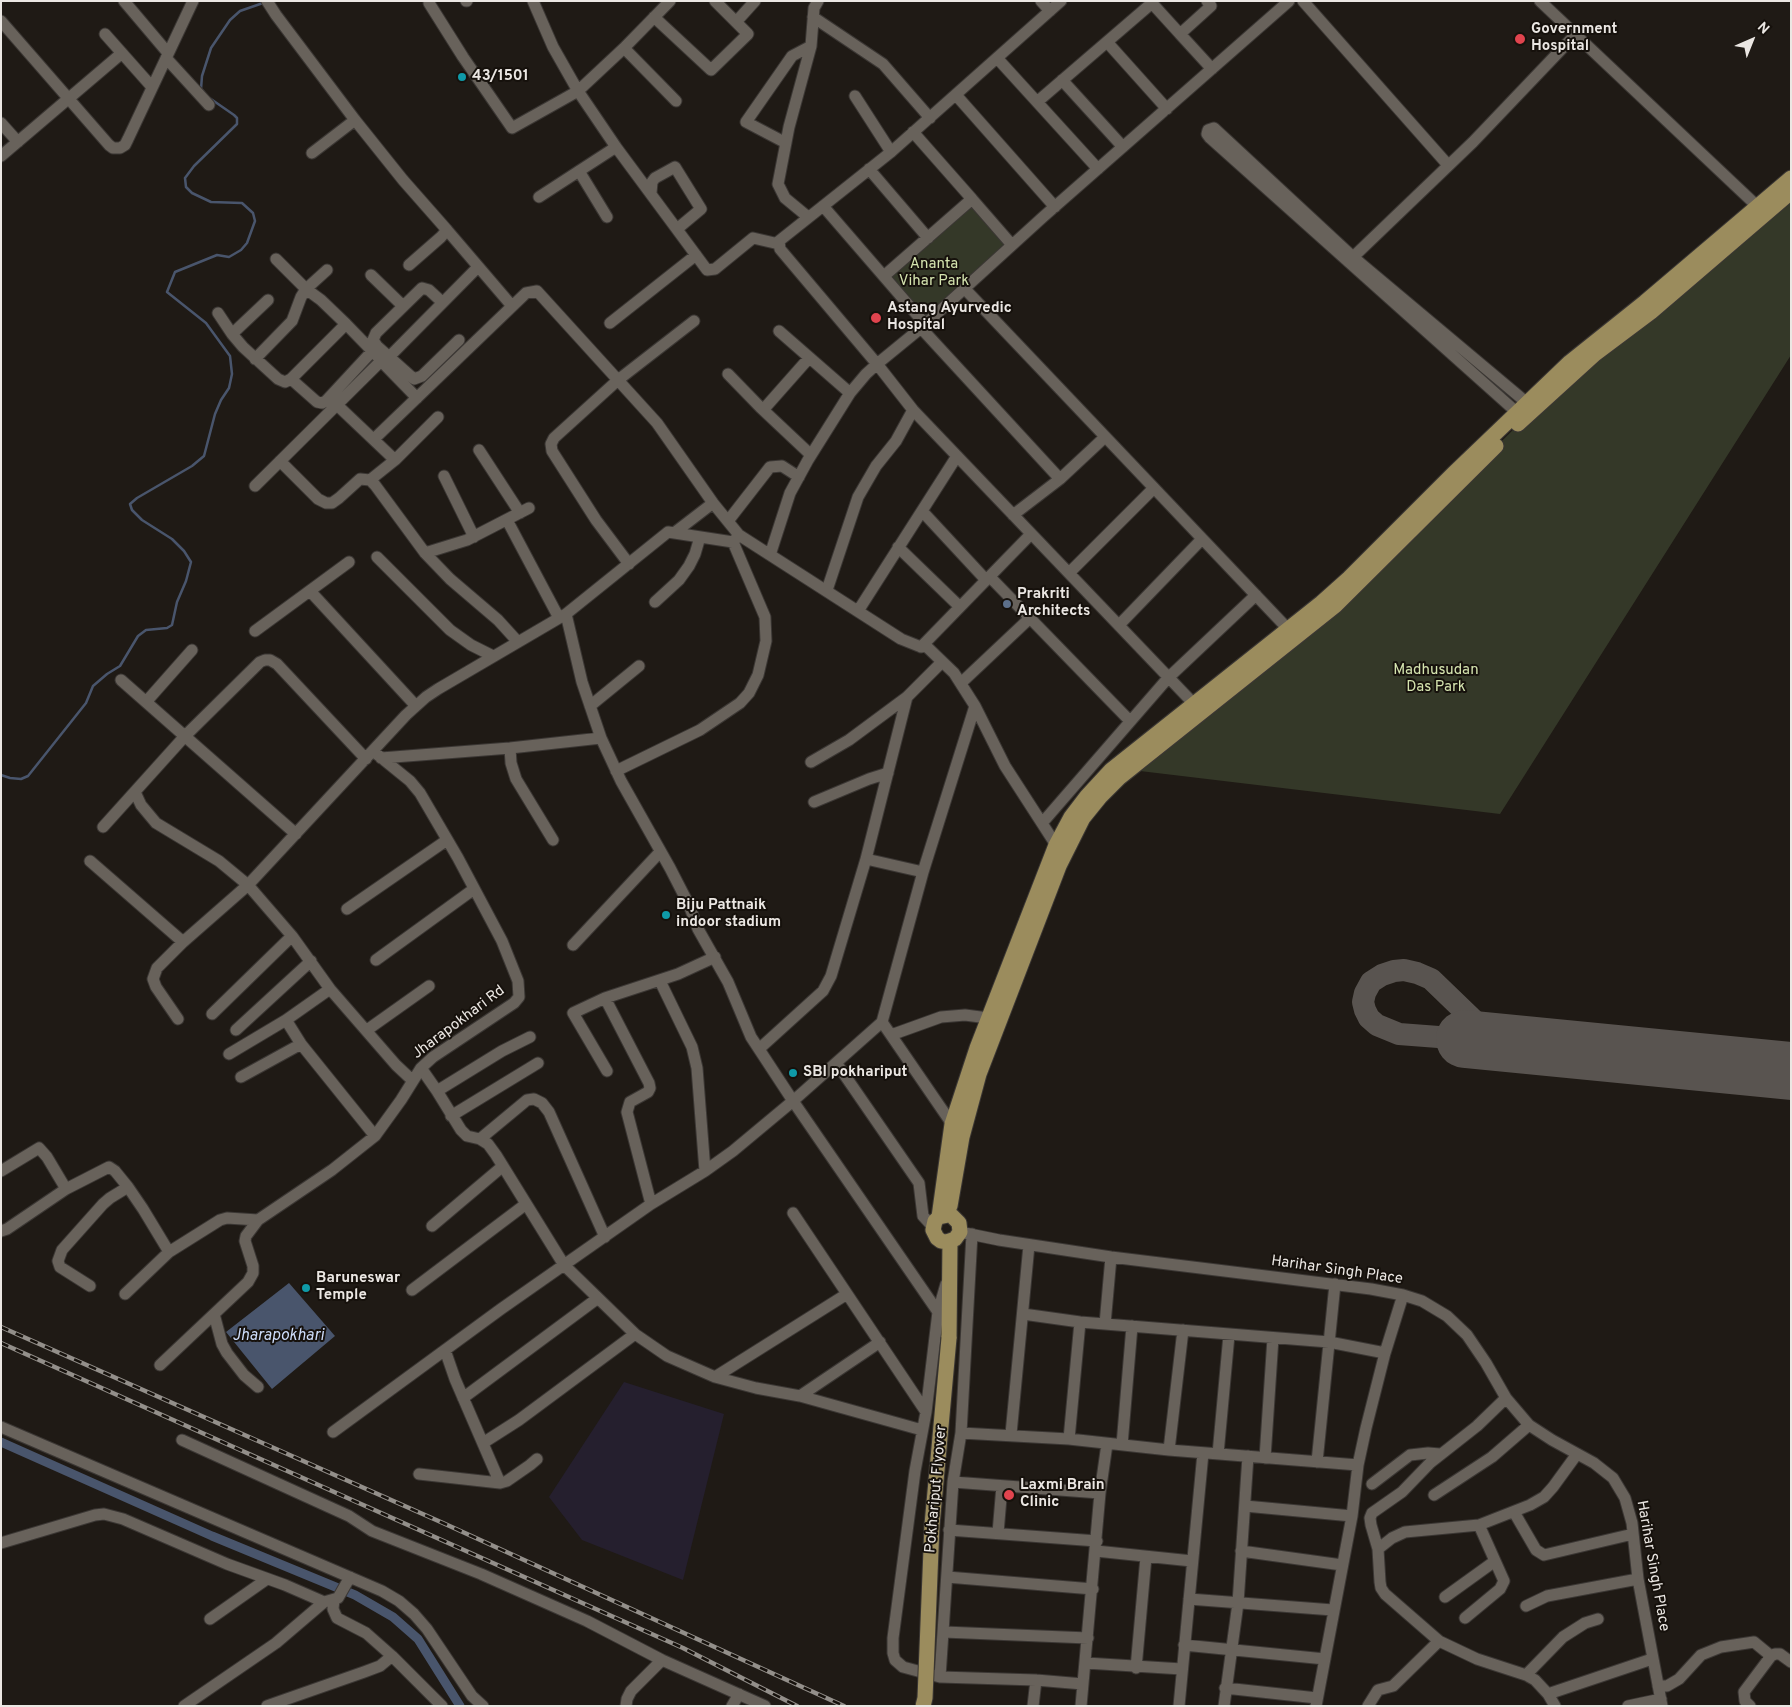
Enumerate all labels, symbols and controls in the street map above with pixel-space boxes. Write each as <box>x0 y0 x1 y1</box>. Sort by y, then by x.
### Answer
north arrow <box>1727 15 1777 65</box>
text: N <box>1753 19 1772 38</box>
place label: Government Hospital <box>1531 21 1617 56</box>
marker: Government Hospital <box>1513 32 1527 46</box>
place label: 43/1501 <box>472 68 529 86</box>
marker: 43/1501 <box>456 71 468 83</box>
park label: Ananta Vihar Park <box>899 256 969 291</box>
place label: Astang Ayurvedic Hospital <box>887 300 1012 335</box>
marker: Astang Ayurvedic Hospital <box>869 311 883 325</box>
place label: Prakriti Architects <box>1017 586 1090 621</box>
marker: Prakriti Architects <box>1001 598 1013 610</box>
park label: Madhusudan Das Park <box>1393 662 1479 697</box>
place label: Biju Pattnaik indoor stadium <box>676 897 781 932</box>
marker: Biju Pattnaik indoor stadium <box>660 909 672 921</box>
street label: Jharapokhari Rd <box>409 982 509 1064</box>
place label: SBI pokhariput <box>803 1064 908 1082</box>
marker: SBI pokhariput <box>787 1067 799 1079</box>
street label: Harihar Singh Place <box>1270 1253 1404 1289</box>
place label: Baruneswar Temple <box>316 1270 400 1305</box>
marker: Baruneswar Temple <box>300 1282 312 1294</box>
water label: Jharapokhari <box>232 1327 324 1347</box>
street label: Pokhariput Flyover <box>922 1424 952 1554</box>
place label: Laxmi Brain Clinic <box>1020 1477 1105 1512</box>
marker: Laxmi Brain Clinic <box>1002 1488 1016 1502</box>
street label: Harihar Singh Place <box>1632 1499 1672 1633</box>

